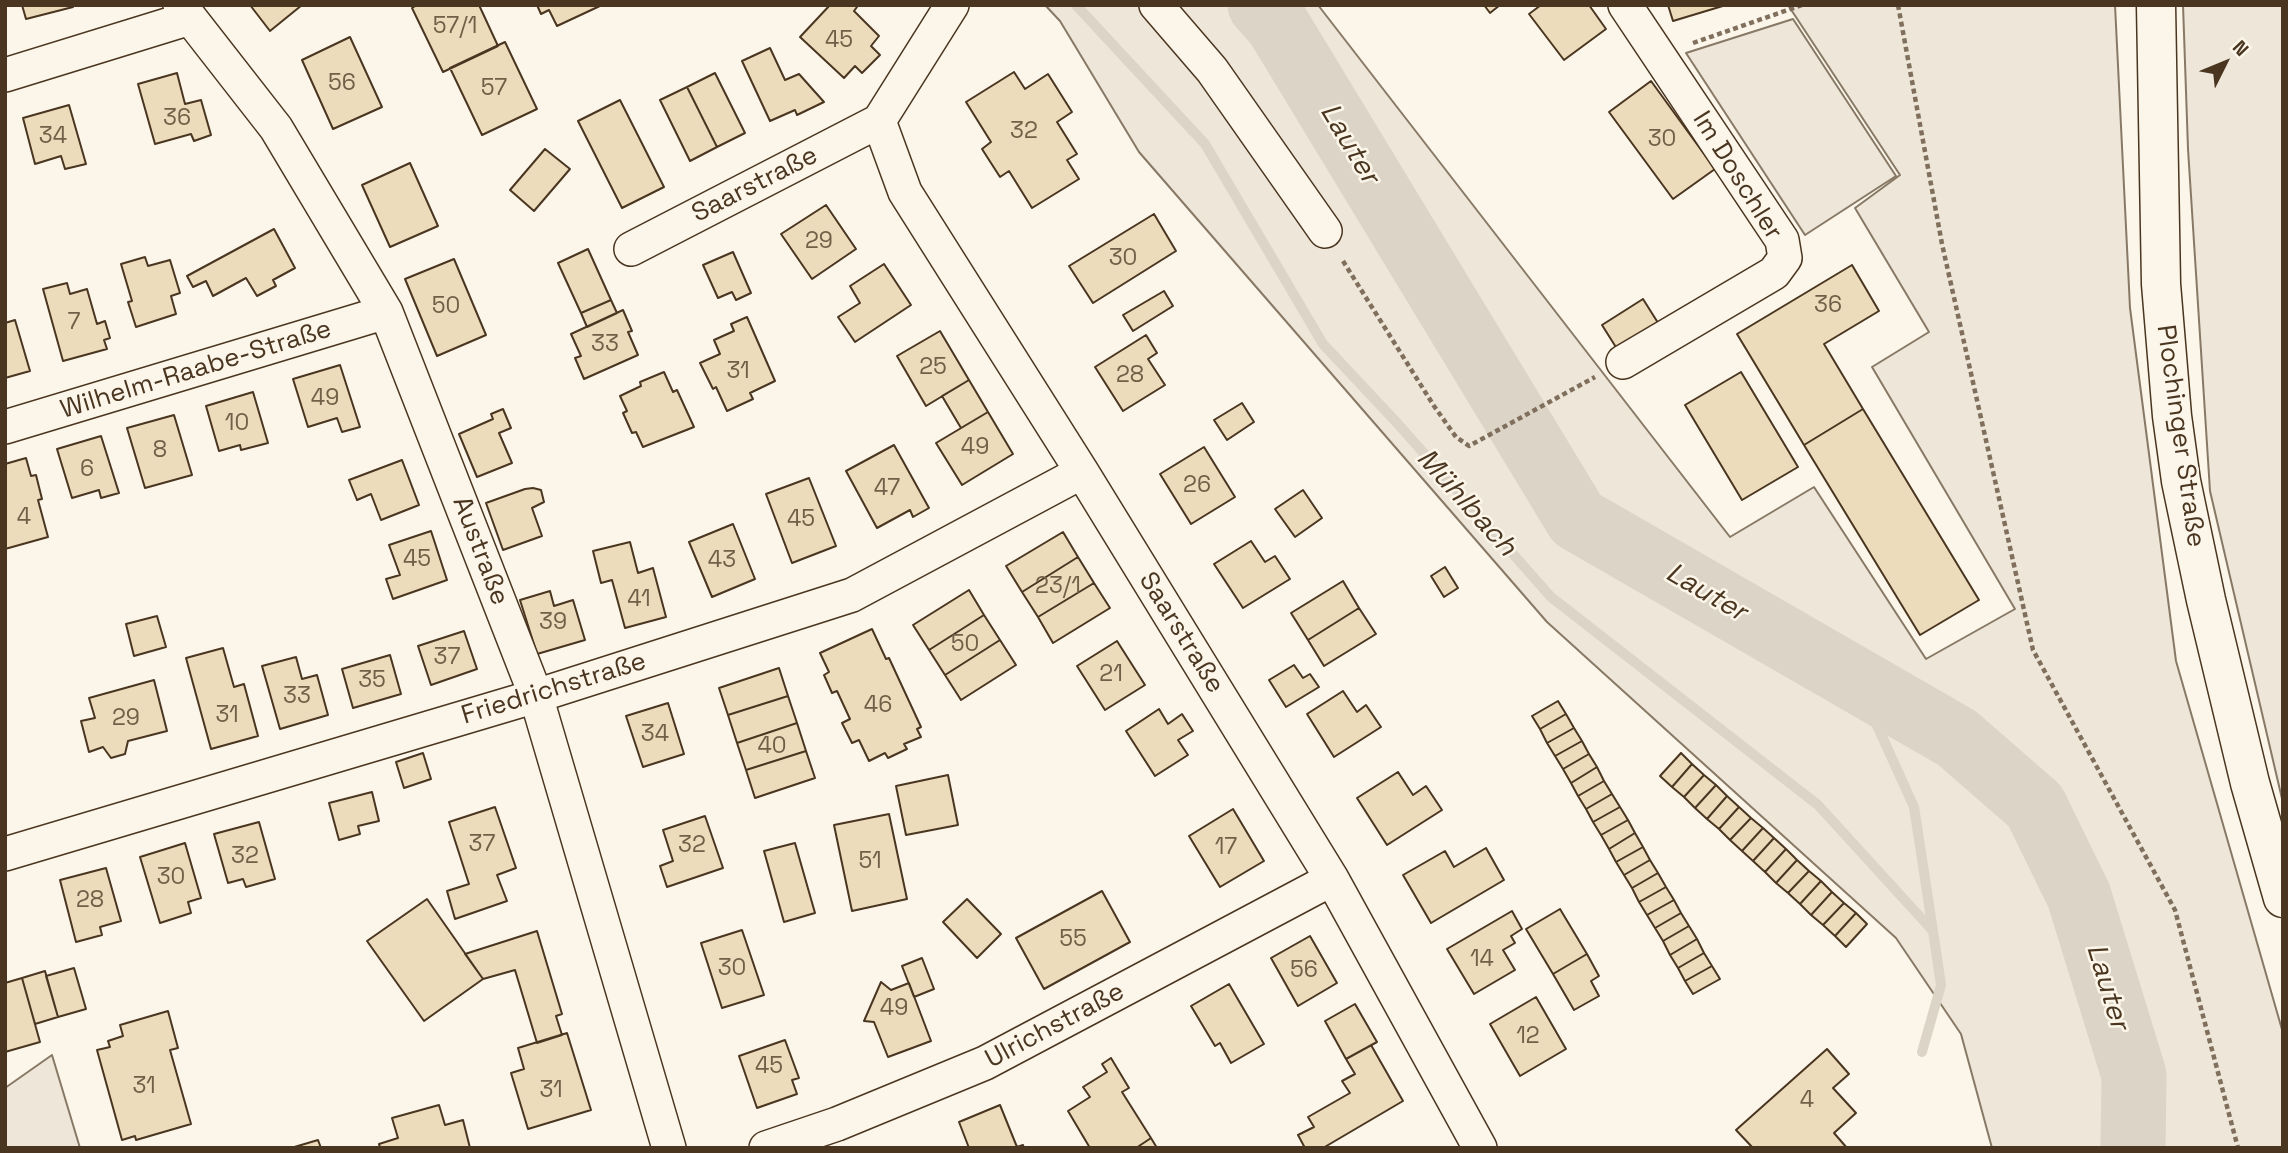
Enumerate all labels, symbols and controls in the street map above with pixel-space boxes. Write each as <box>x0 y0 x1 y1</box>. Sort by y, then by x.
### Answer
house number: 57/1 <box>433 13 477 41</box>
house number: 45 <box>825 27 853 55</box>
north arrow <box>2190 28 2260 98</box>
text: N <box>2227 35 2254 62</box>
house number: 56 <box>328 70 356 98</box>
house number: 57 <box>481 75 507 103</box>
water label: Lauter <box>1312 98 1386 190</box>
house number: 36 <box>163 105 191 133</box>
street label: Im Doschler <box>1685 106 1789 246</box>
house number: 32 <box>1010 118 1038 146</box>
house number: 34 <box>39 123 67 151</box>
house number: 30 <box>1648 126 1676 154</box>
street label: Saarstraße <box>687 140 823 230</box>
house number: 29 <box>805 228 833 256</box>
house number: 30 <box>1109 245 1137 273</box>
house number: 36 <box>1814 292 1842 320</box>
house number: 50 <box>432 293 460 321</box>
house number: 7 <box>68 309 80 337</box>
street label: Wilhelm-Raabe-Straße <box>57 314 335 426</box>
street label: Plochinger Straße <box>2149 323 2211 549</box>
house number: 33 <box>591 331 619 359</box>
house number: 25 <box>919 354 947 382</box>
house number: 31 <box>726 358 750 386</box>
house number: 28 <box>1116 362 1144 390</box>
house number: 49 <box>311 385 339 413</box>
house number: 10 <box>225 410 249 438</box>
house number: 49 <box>961 434 989 462</box>
house number: 8 <box>153 437 167 465</box>
water label: Mühlbach <box>1409 442 1523 564</box>
house number: 6 <box>80 456 94 484</box>
house number: 26 <box>1183 472 1211 500</box>
house number: 47 <box>874 475 900 503</box>
street label: Austraße <box>445 492 515 610</box>
house number: 4 <box>17 504 31 532</box>
house number: 45 <box>787 506 815 534</box>
house number: 45 <box>403 546 431 574</box>
house number: 43 <box>708 547 736 575</box>
water label: Lauter <box>1660 557 1752 629</box>
street label: Saarstraße <box>1132 567 1230 699</box>
house number: 23/1 <box>1035 573 1081 601</box>
house number: 41 <box>627 586 651 614</box>
house number: 39 <box>539 609 567 637</box>
house number: 50 <box>951 631 979 659</box>
house number: 37 <box>434 644 460 672</box>
street label: Friedrichstraße <box>458 646 650 732</box>
house number: 21 <box>1099 661 1123 689</box>
house number: 35 <box>358 667 386 695</box>
house number: 33 <box>283 683 311 711</box>
house number: 46 <box>864 692 892 720</box>
house number: 31 <box>215 702 239 730</box>
house number: 29 <box>112 705 140 733</box>
house number: 34 <box>641 721 669 749</box>
house number: 40 <box>757 733 787 761</box>
house number: 37 <box>469 831 495 859</box>
house number: 32 <box>678 832 706 860</box>
house number: 17 <box>1215 834 1237 862</box>
house number: 32 <box>231 843 259 871</box>
house number: 51 <box>858 848 882 876</box>
house number: 30 <box>157 864 185 892</box>
house number: 28 <box>76 887 104 915</box>
house number: 55 <box>1059 926 1087 954</box>
water label: Lauter <box>2078 940 2136 1034</box>
house number: 14 <box>1470 946 1494 974</box>
house number: 30 <box>718 955 746 983</box>
house number: 56 <box>1290 957 1318 985</box>
street label: Ulrichstraße <box>980 976 1130 1076</box>
house number: 49 <box>880 995 908 1023</box>
house number: 12 <box>1516 1023 1540 1051</box>
house number: 45 <box>755 1053 783 1081</box>
house number: 31 <box>132 1073 156 1101</box>
house number: 31 <box>539 1077 563 1105</box>
house number: 4 <box>1800 1087 1814 1115</box>

